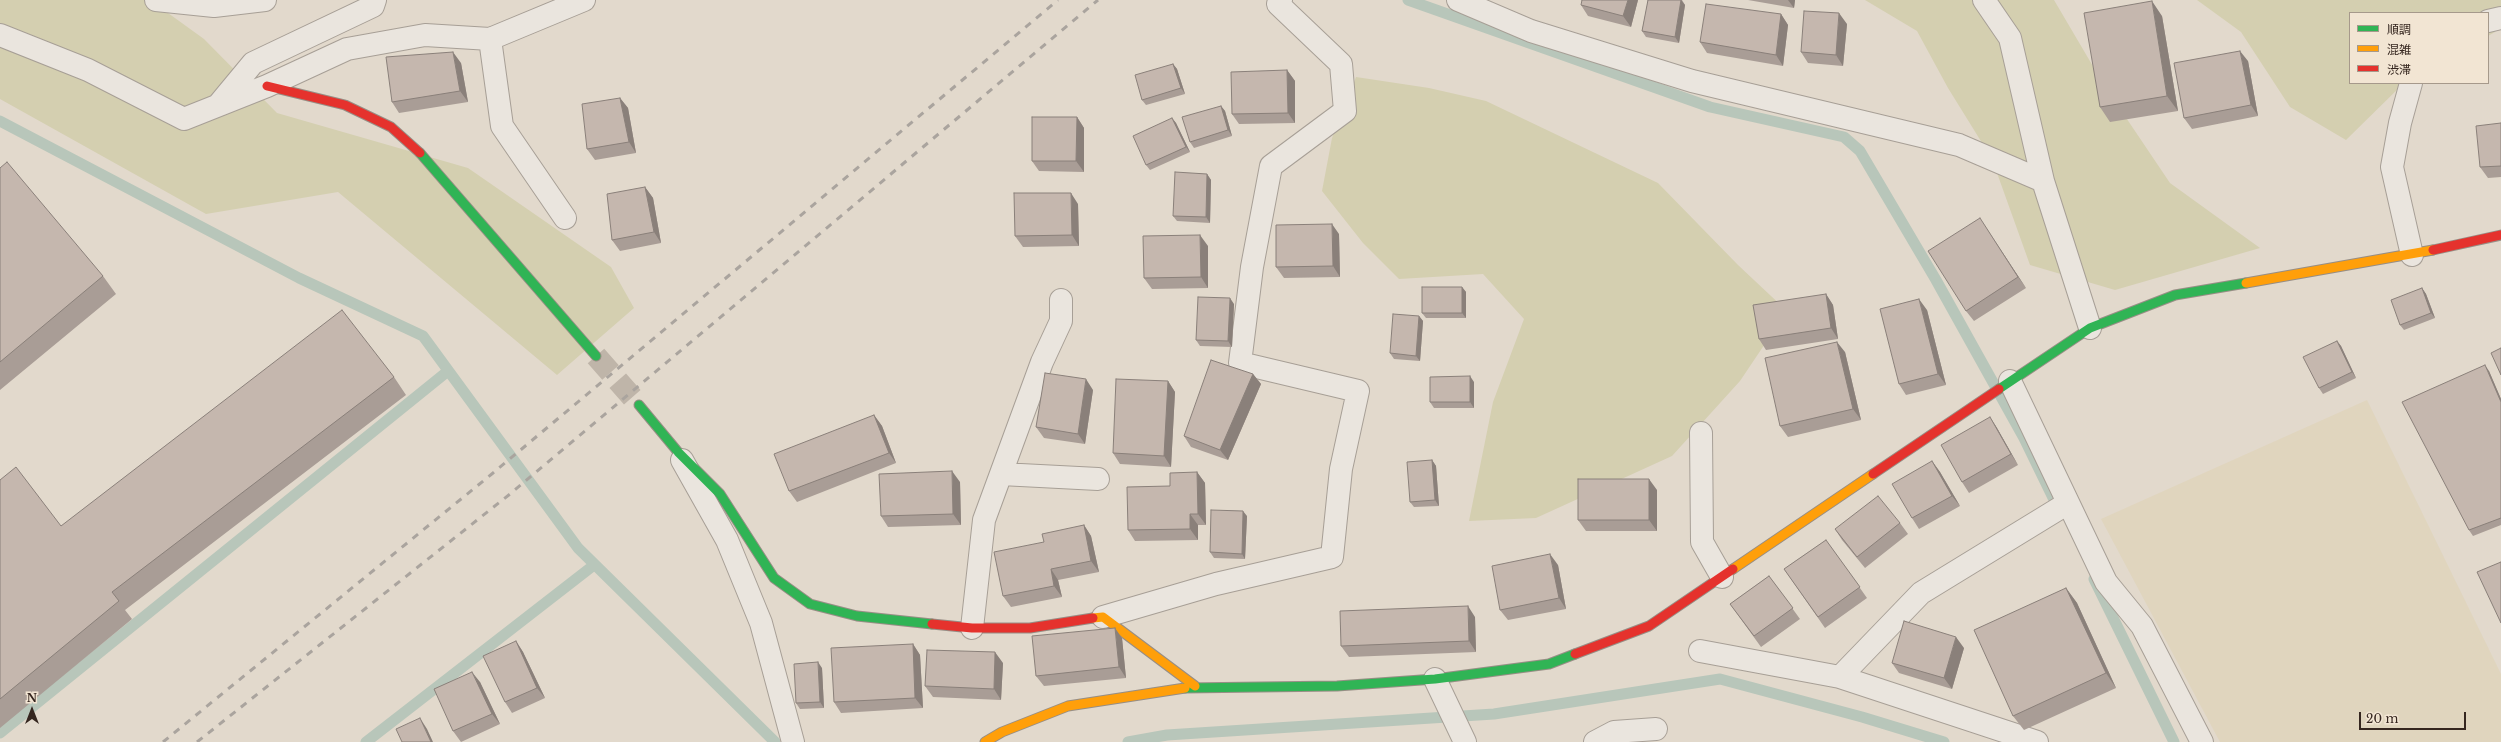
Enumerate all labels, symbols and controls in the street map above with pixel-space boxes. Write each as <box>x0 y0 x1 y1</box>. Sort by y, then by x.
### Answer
legend <box>2349 12 2489 84</box>
text: 順調 <box>2387 22 2411 37</box>
text: 混雑 <box>2387 42 2411 57</box>
text: 渋滞 <box>2387 62 2411 77</box>
north arrow <box>12 690 52 730</box>
text: N <box>27 691 37 705</box>
scale bar <box>2361 704 2468 730</box>
text: 20 m <box>2366 711 2398 726</box>

